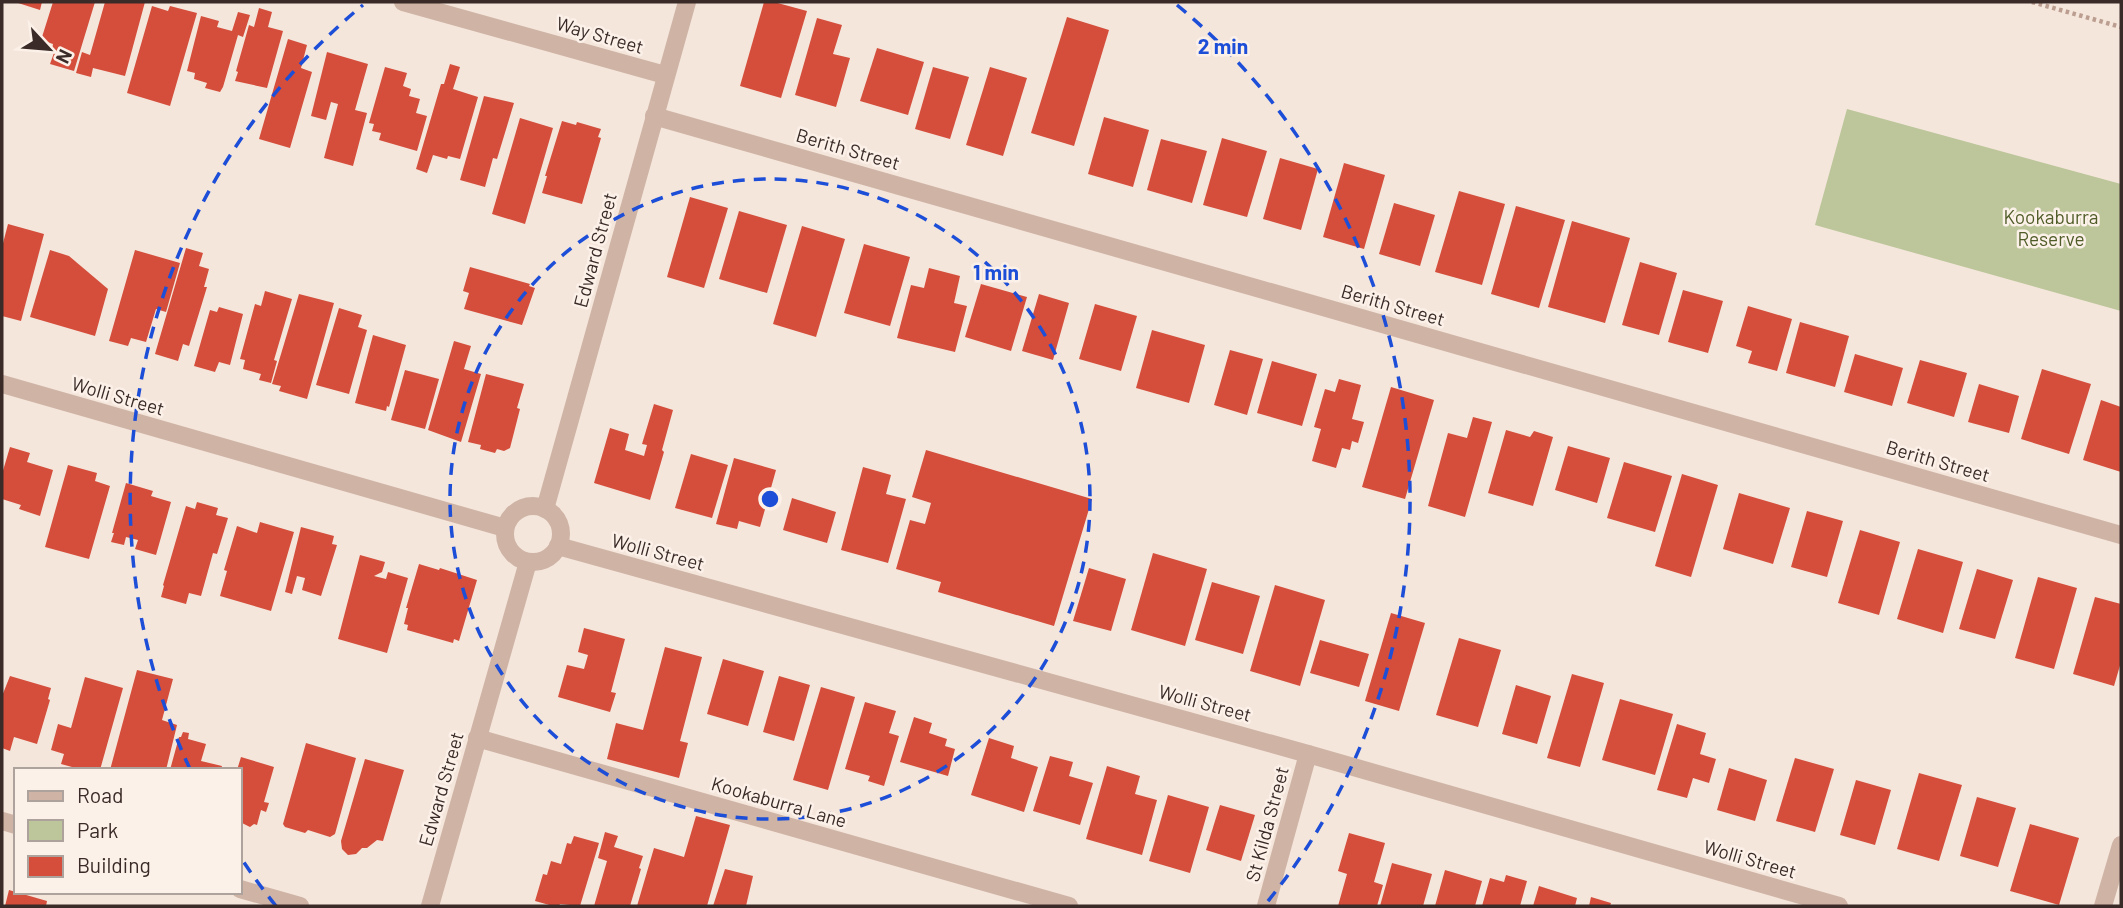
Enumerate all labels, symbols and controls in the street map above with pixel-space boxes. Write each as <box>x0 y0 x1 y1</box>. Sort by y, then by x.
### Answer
street label: Way Street <box>554 11 646 58</box>
north arrow <box>14 14 84 84</box>
text: 2 min <box>1198 33 1248 58</box>
text: N <box>52 46 78 67</box>
street label: Berith Street <box>794 123 903 174</box>
street label: Edward Street <box>568 190 621 310</box>
park label: Kookaburra Reserve <box>2003 205 2099 250</box>
text: 1 min <box>973 259 1019 284</box>
street label: Berith Street <box>1339 279 1448 330</box>
street label: Wolli Street <box>69 371 167 420</box>
street label: Berith Street <box>1884 435 1993 486</box>
centre of rings <box>758 487 782 511</box>
street label: Wolli Street <box>609 528 707 575</box>
street label: Wolli Street <box>1156 679 1254 726</box>
street label: Edward Street <box>413 729 468 849</box>
street label: St Kilda Street <box>1240 764 1293 884</box>
legend <box>14 768 242 894</box>
street label: Kookaburra Lane <box>709 771 849 832</box>
text: Road <box>77 782 123 807</box>
text: Park <box>77 817 118 842</box>
street label: Wolli Street <box>1701 834 1799 883</box>
text: Building <box>77 852 151 877</box>

